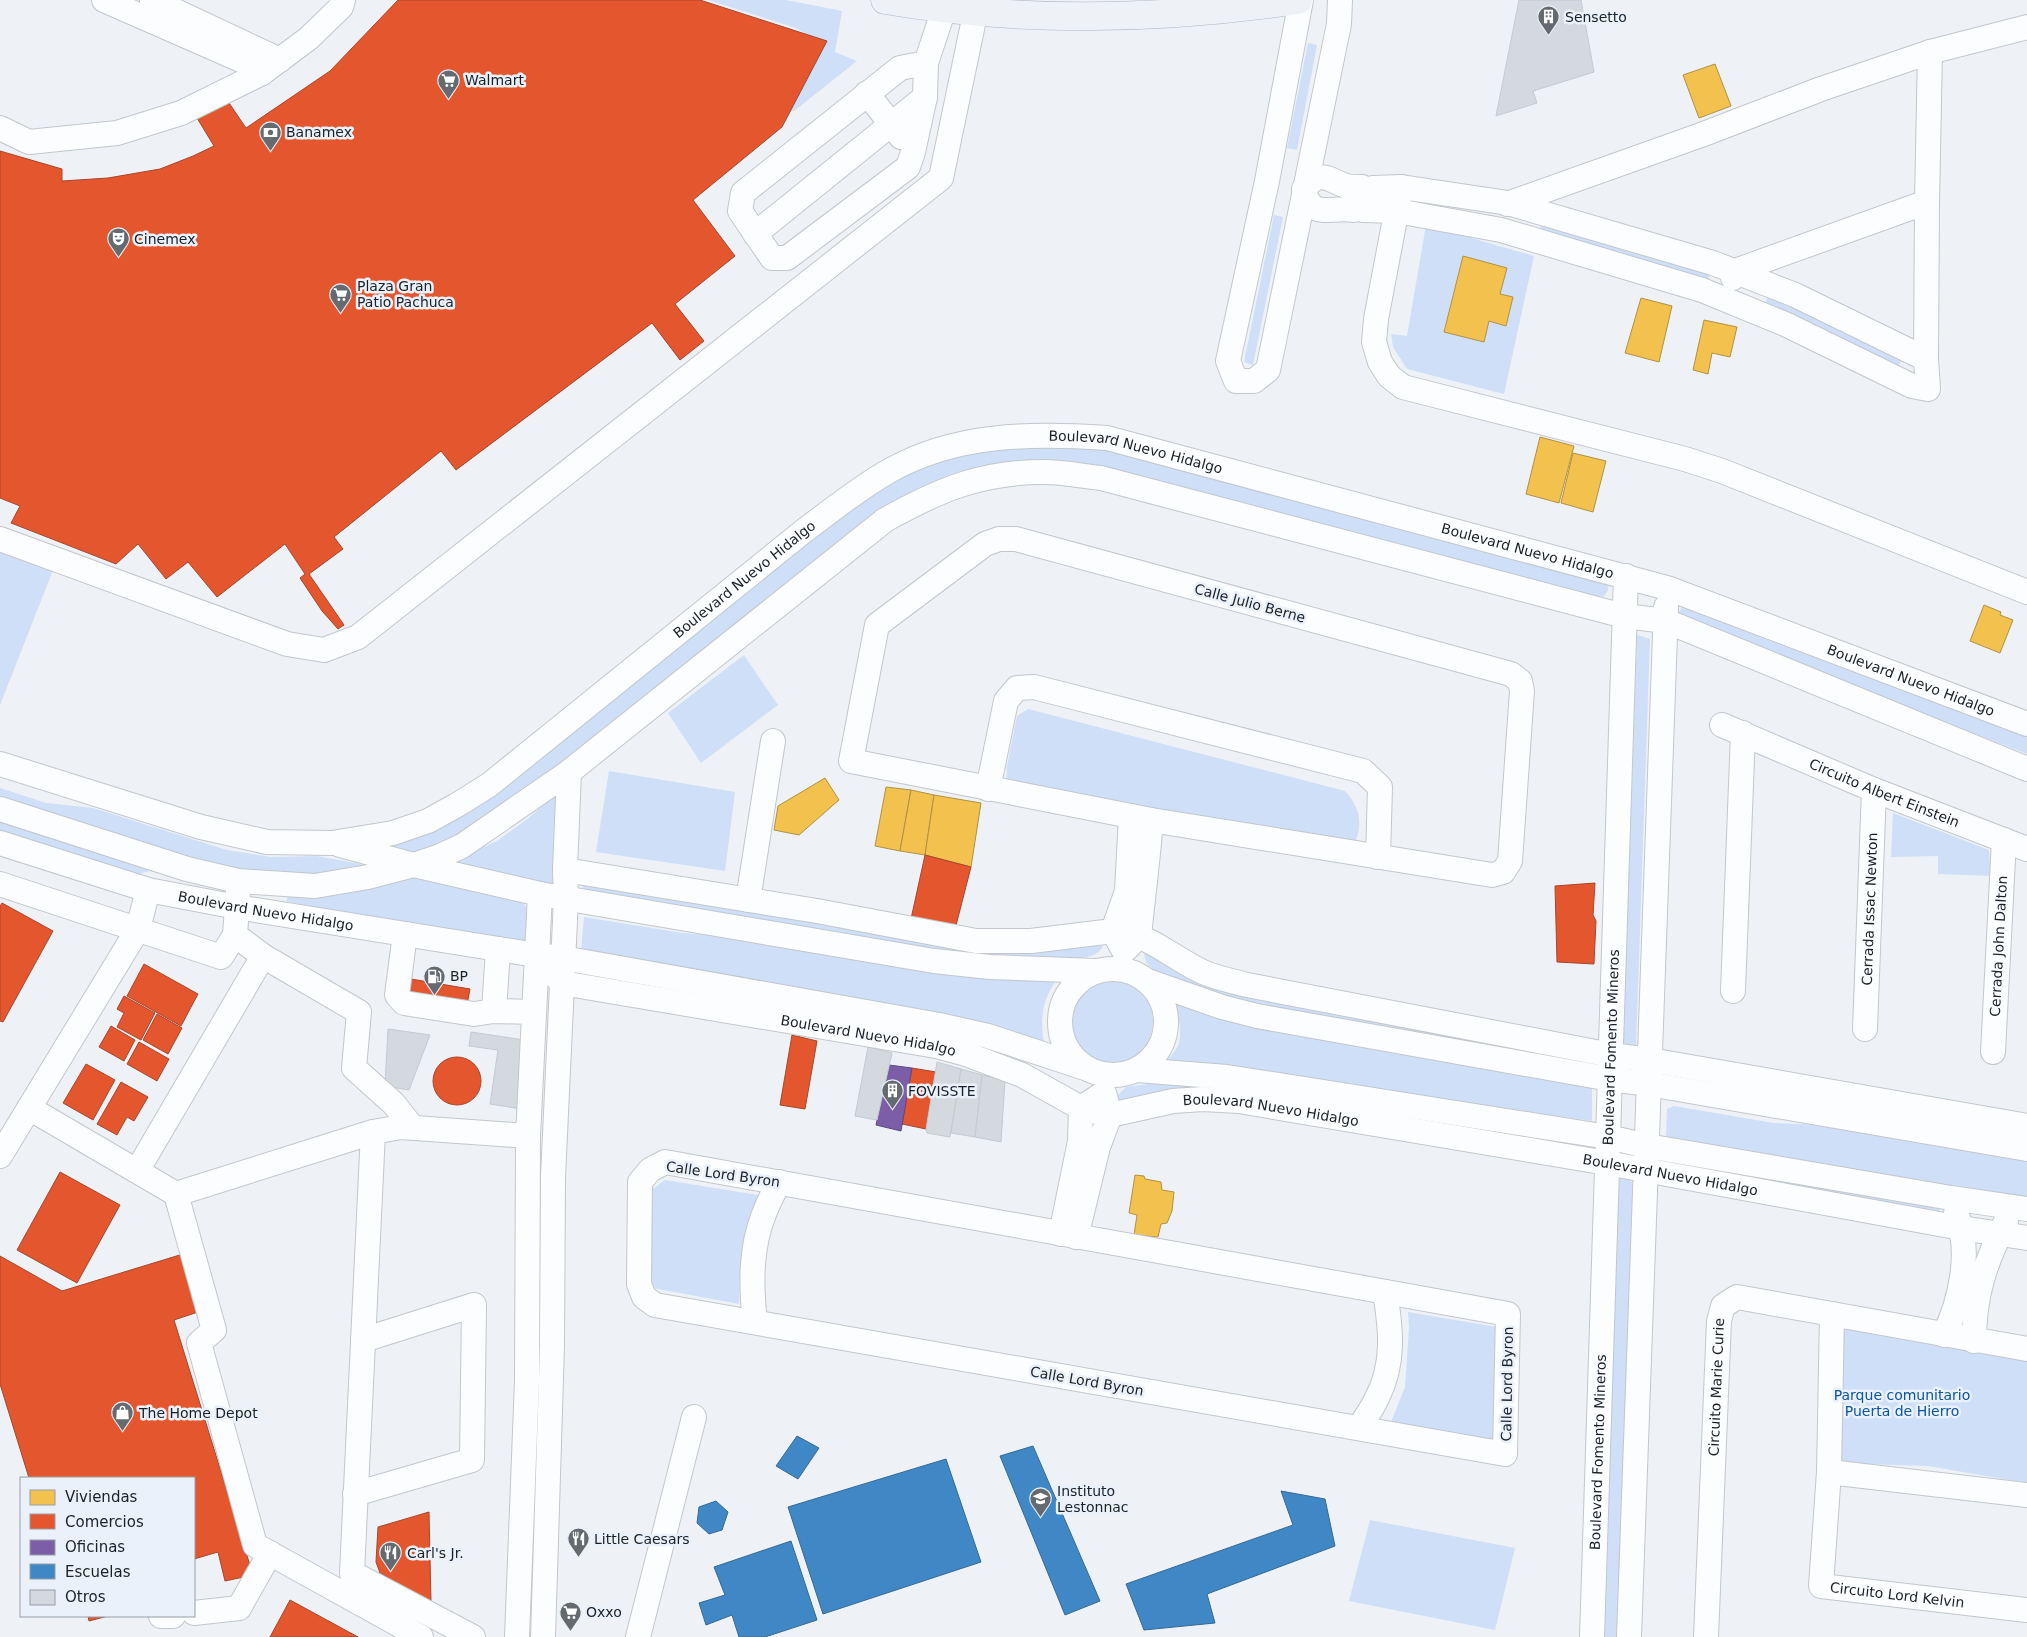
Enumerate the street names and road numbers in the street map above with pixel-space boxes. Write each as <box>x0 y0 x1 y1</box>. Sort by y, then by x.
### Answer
street label: Boulevard Nuevo Hidalgo <box>1048 428 1224 477</box>
street label: Boulevard Nuevo Hidalgo <box>670 517 818 641</box>
street label: Boulevard Nuevo Hidalgo <box>1440 520 1616 581</box>
street label: Calle Julio Berne <box>1193 580 1307 626</box>
street label: Boulevard Nuevo Hidalgo <box>1825 641 1997 719</box>
street label: Circuito Albert Einstein <box>1807 755 1962 830</box>
street label: Cerrada Issac Newton <box>1859 832 1880 986</box>
street label: Cerrada John Dalton <box>1987 875 2010 1017</box>
street label: Boulevard Nuevo Hidalgo <box>177 888 355 934</box>
street label: Boulevard Fomento Mineros <box>1600 949 1622 1145</box>
street label: Boulevard Nuevo Hidalgo <box>779 1012 958 1059</box>
street label: Boulevard Nuevo Hidalgo <box>1182 1091 1360 1129</box>
street label: Boulevard Nuevo Hidalgo <box>1581 1151 1759 1199</box>
street label: Calle Lord Byron <box>665 1158 781 1190</box>
street label: Circuito Marie Curie <box>1705 1318 1727 1457</box>
street label: Calle Lord Byron <box>1498 1326 1516 1442</box>
street label: Boulevard Fomento Mineros <box>1587 1354 1609 1550</box>
street label: Calle Lord Byron <box>1029 1363 1145 1399</box>
street label: Circuito Lord Kelvin <box>1829 1579 1965 1611</box>

